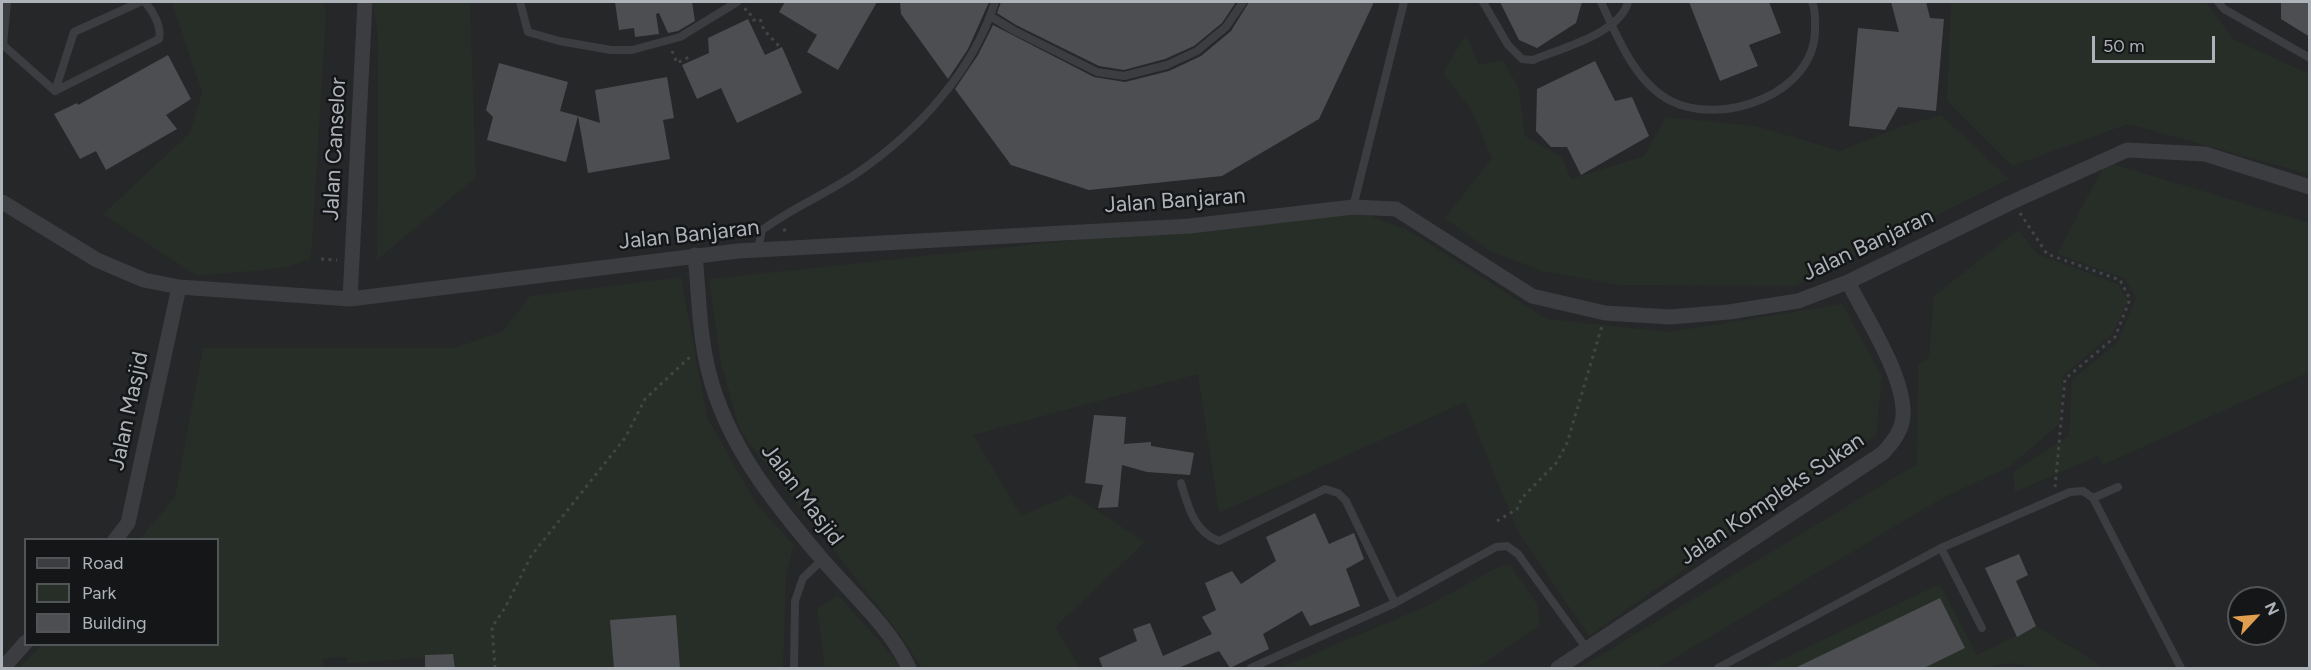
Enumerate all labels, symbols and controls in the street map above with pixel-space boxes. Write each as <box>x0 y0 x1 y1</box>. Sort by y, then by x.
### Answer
scale bar <box>2095 24 2218 62</box>
text: 50 m <box>2103 35 2145 57</box>
street label: Jalan Canselor <box>318 77 352 221</box>
street label: Jalan Banjaran <box>1104 183 1246 219</box>
street label: Jalan Banjaran <box>1798 203 1938 287</box>
street label: Jalan Banjaran <box>617 214 761 256</box>
street label: Jalan Masjid <box>104 349 154 473</box>
street label: Jalan Kompleks Sukan <box>1675 427 1869 571</box>
street label: Jalan Masjid <box>755 439 849 551</box>
legend <box>24 538 219 646</box>
text: Road <box>82 552 123 574</box>
text: Park <box>82 582 116 604</box>
north arrow <box>2227 586 2287 646</box>
text: N <box>2261 599 2283 618</box>
text: Building <box>82 612 147 634</box>

